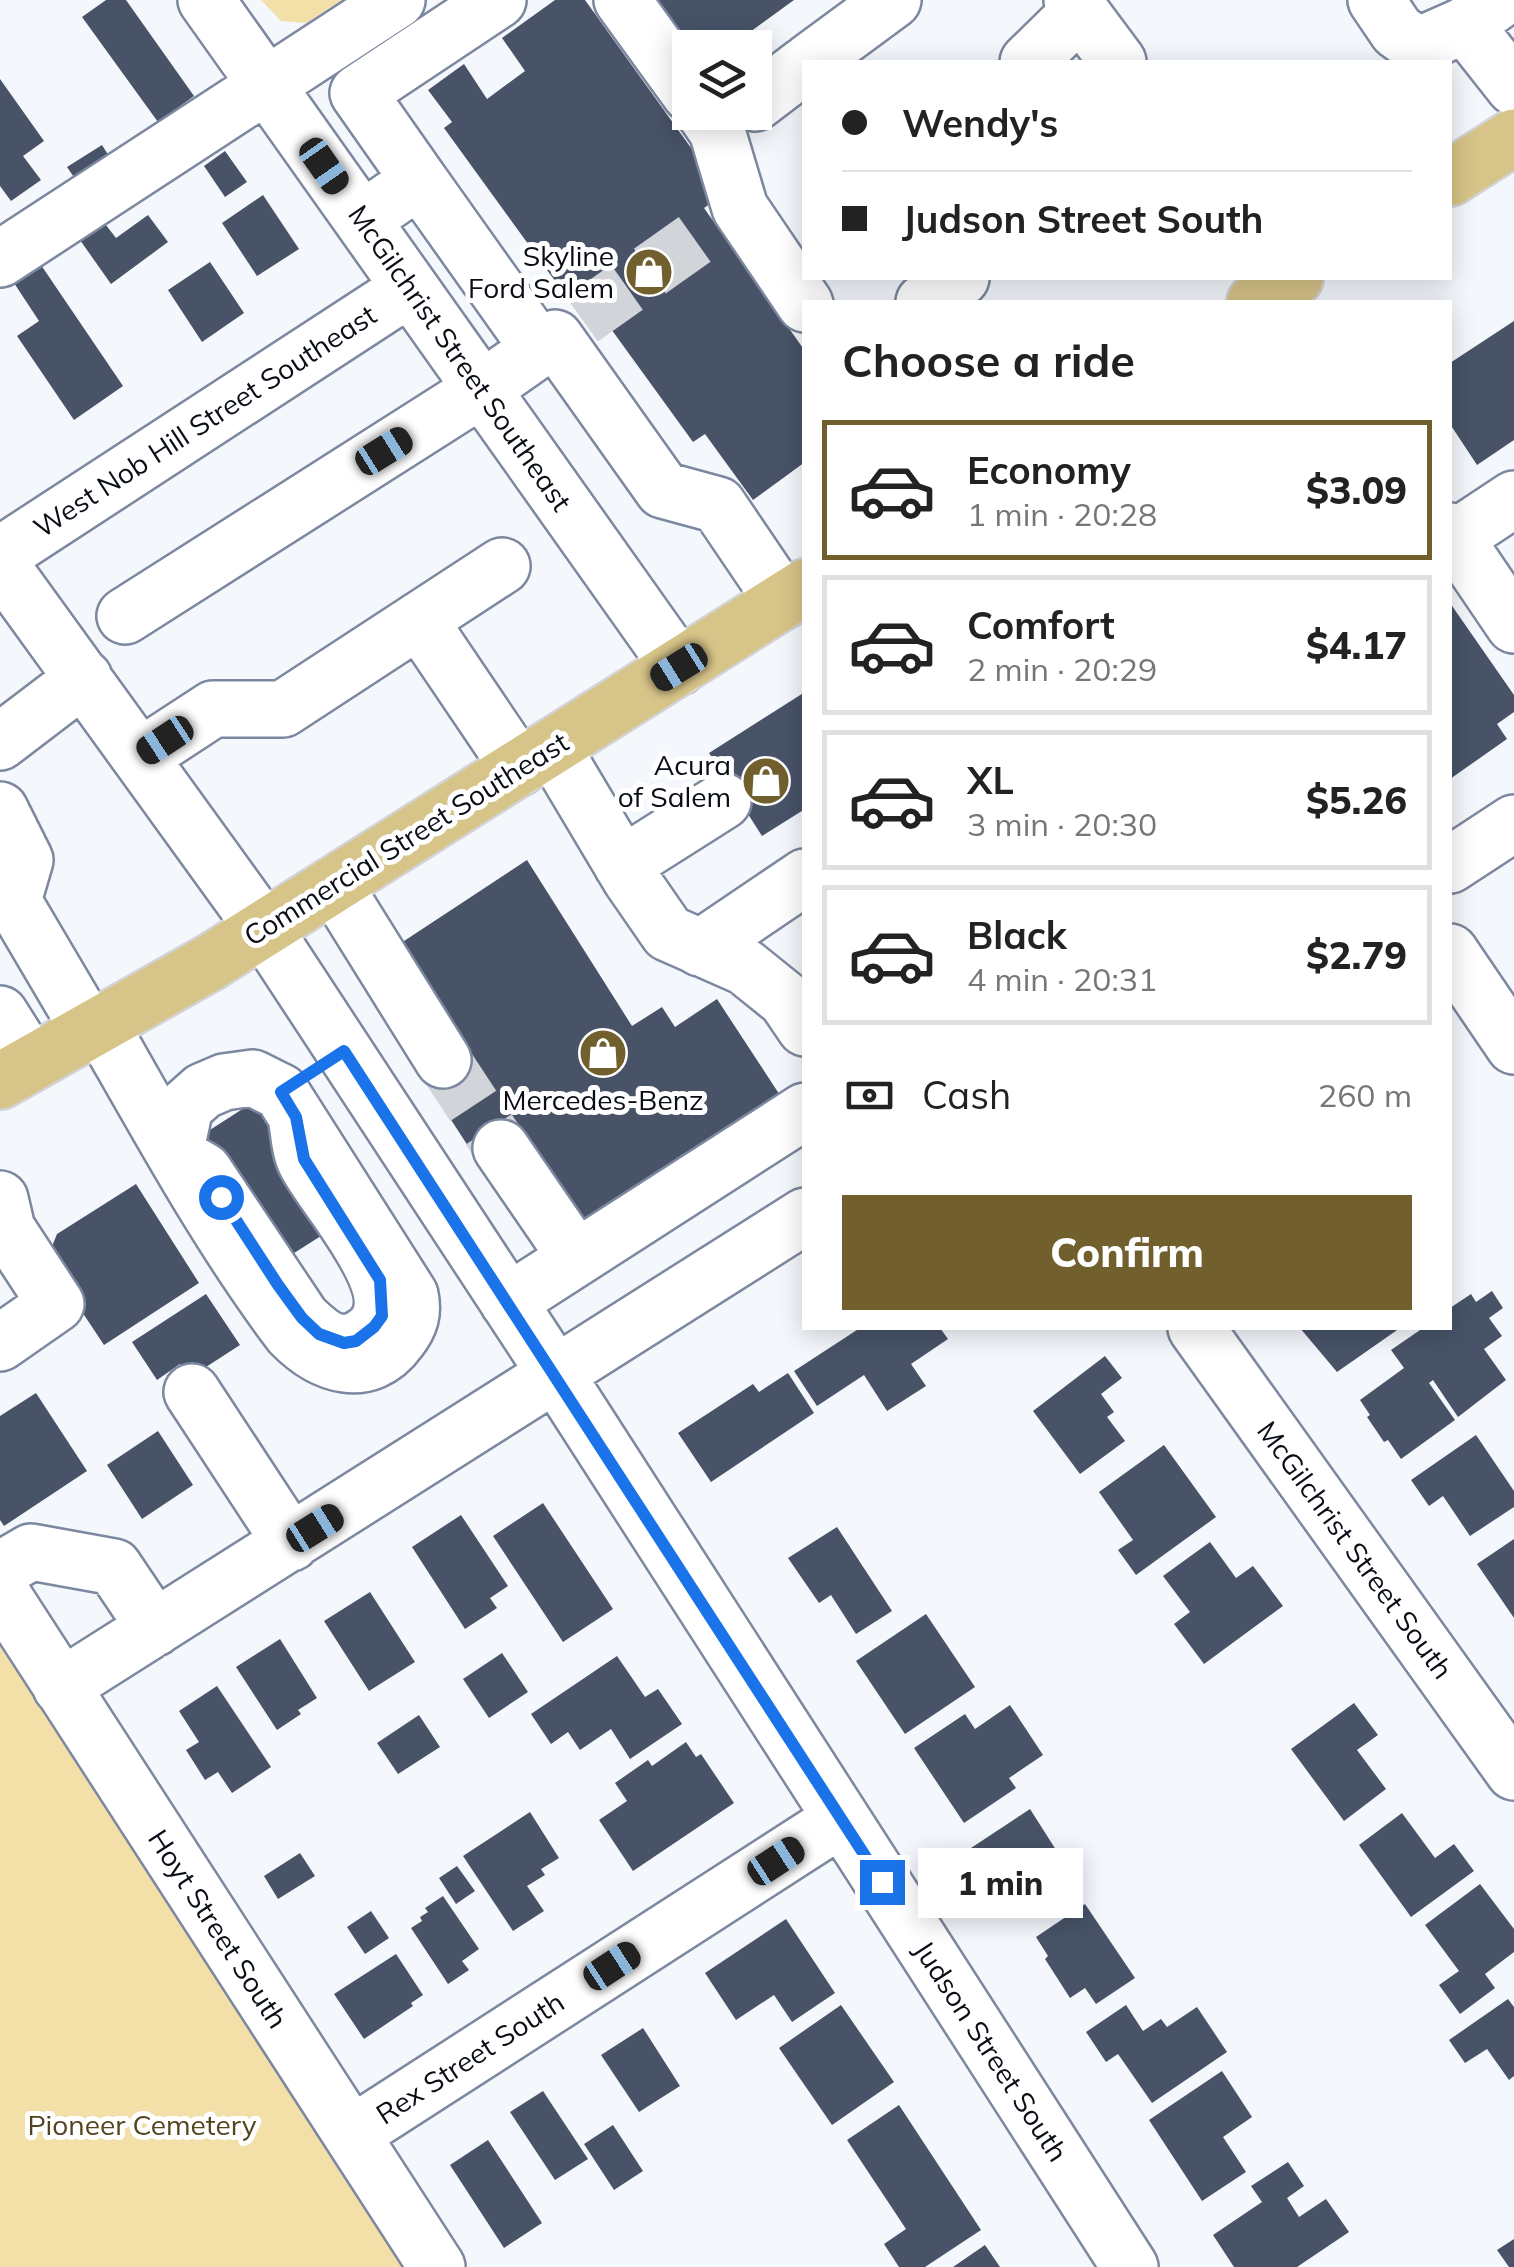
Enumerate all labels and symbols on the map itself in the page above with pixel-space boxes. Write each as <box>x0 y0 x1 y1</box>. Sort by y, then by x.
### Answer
car <box>295 133 353 199</box>
street label: McGilchrist Street Southeast <box>341 198 580 518</box>
place label: Skyline Ford Salem <box>468 238 614 305</box>
shop icon: Skyline Ford Salem <box>623 246 675 298</box>
street label: West Nob Hill Street Southeast <box>27 296 383 545</box>
car <box>351 422 417 480</box>
car <box>646 638 712 696</box>
car <box>132 711 198 769</box>
street label: Commercial Street Southeast <box>237 724 575 953</box>
place label: Acura of Salem <box>618 747 731 814</box>
shop icon: Acura of Salem <box>740 755 792 807</box>
shop icon: Mercedes-Benz <box>577 1027 629 1079</box>
place label: Mercedes-Benz <box>502 1082 704 1117</box>
route start <box>199 1175 244 1220</box>
street label: McGilchrist Street South <box>1250 1414 1461 1685</box>
car <box>282 1499 348 1557</box>
street label: Hoyt Street South <box>141 1823 296 2035</box>
car <box>743 1832 809 1890</box>
callout: 1 min <box>917 1847 1082 1917</box>
route end <box>860 1860 905 1905</box>
street label: Judson Street South <box>907 1934 1076 2168</box>
car <box>579 1937 645 1995</box>
street label: Rex Street South <box>369 1984 570 2131</box>
park label: Pioneer Cemetery <box>27 2107 257 2142</box>

